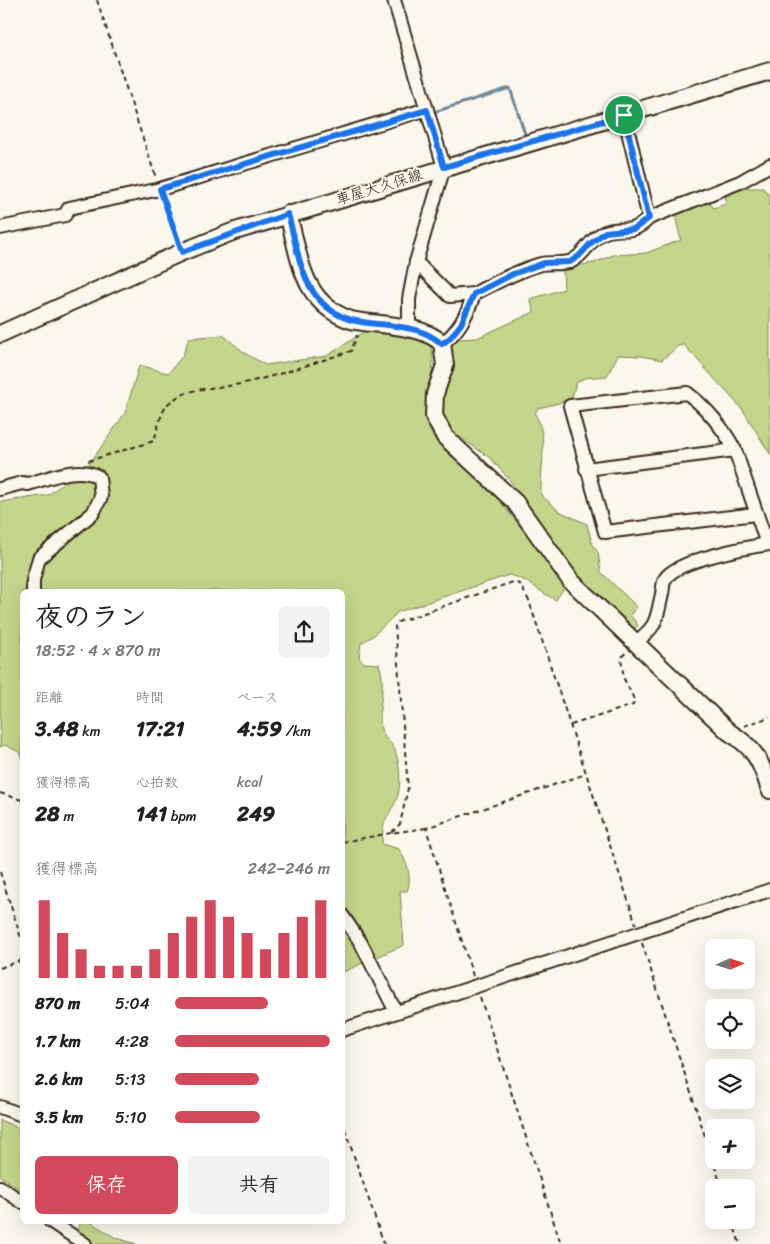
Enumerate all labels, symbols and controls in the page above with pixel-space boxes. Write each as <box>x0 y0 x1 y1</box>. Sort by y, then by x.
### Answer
pin <box>603 94 645 136</box>
icon: arrive <box>610 101 638 129</box>
street label: 車屋大久保線 <box>332 161 426 213</box>
text: 夜のラン <box>35 592 147 641</box>
button: share <box>278 606 330 658</box>
text: 18:52 · 4 × 870 m <box>35 636 161 665</box>
text: 距離 <box>35 685 63 710</box>
text: 時間 <box>136 685 164 710</box>
text: ペース <box>237 685 278 710</box>
text: 3.48 <box>35 710 79 748</box>
text: 17:21 <box>136 710 184 748</box>
text: 4:59 <box>237 710 282 748</box>
text: km <box>79 719 101 744</box>
text: /km <box>282 719 311 744</box>
text: 獲得標高 <box>35 770 91 795</box>
text: 心拍数 <box>136 770 178 795</box>
text: kcal <box>237 770 262 795</box>
text: 28 <box>35 795 60 833</box>
text: 141 <box>136 795 167 833</box>
text: 249 <box>237 795 275 833</box>
text: m <box>60 804 74 829</box>
text: bpm <box>167 804 197 829</box>
text: 獲得標高 <box>35 854 99 883</box>
text: 242–246 m <box>248 854 330 883</box>
north arrow <box>705 939 755 989</box>
map controls <box>705 939 755 1229</box>
text: 870 m <box>35 989 80 1018</box>
text: 5:04 <box>115 989 150 1018</box>
button: locate <box>705 999 755 1049</box>
text: 1.7 km <box>35 1027 81 1056</box>
text: 4:28 <box>115 1027 149 1056</box>
button: layers <box>705 1059 755 1109</box>
text: 2.6 km <box>35 1065 83 1094</box>
text: 5:13 <box>115 1065 145 1094</box>
text: 3.5 km <box>35 1103 83 1132</box>
text: 5:10 <box>115 1103 147 1132</box>
button: + <box>705 1119 755 1169</box>
button: 保存 <box>35 1156 178 1214</box>
button: 共有 <box>188 1156 330 1214</box>
button: − <box>705 1179 755 1229</box>

